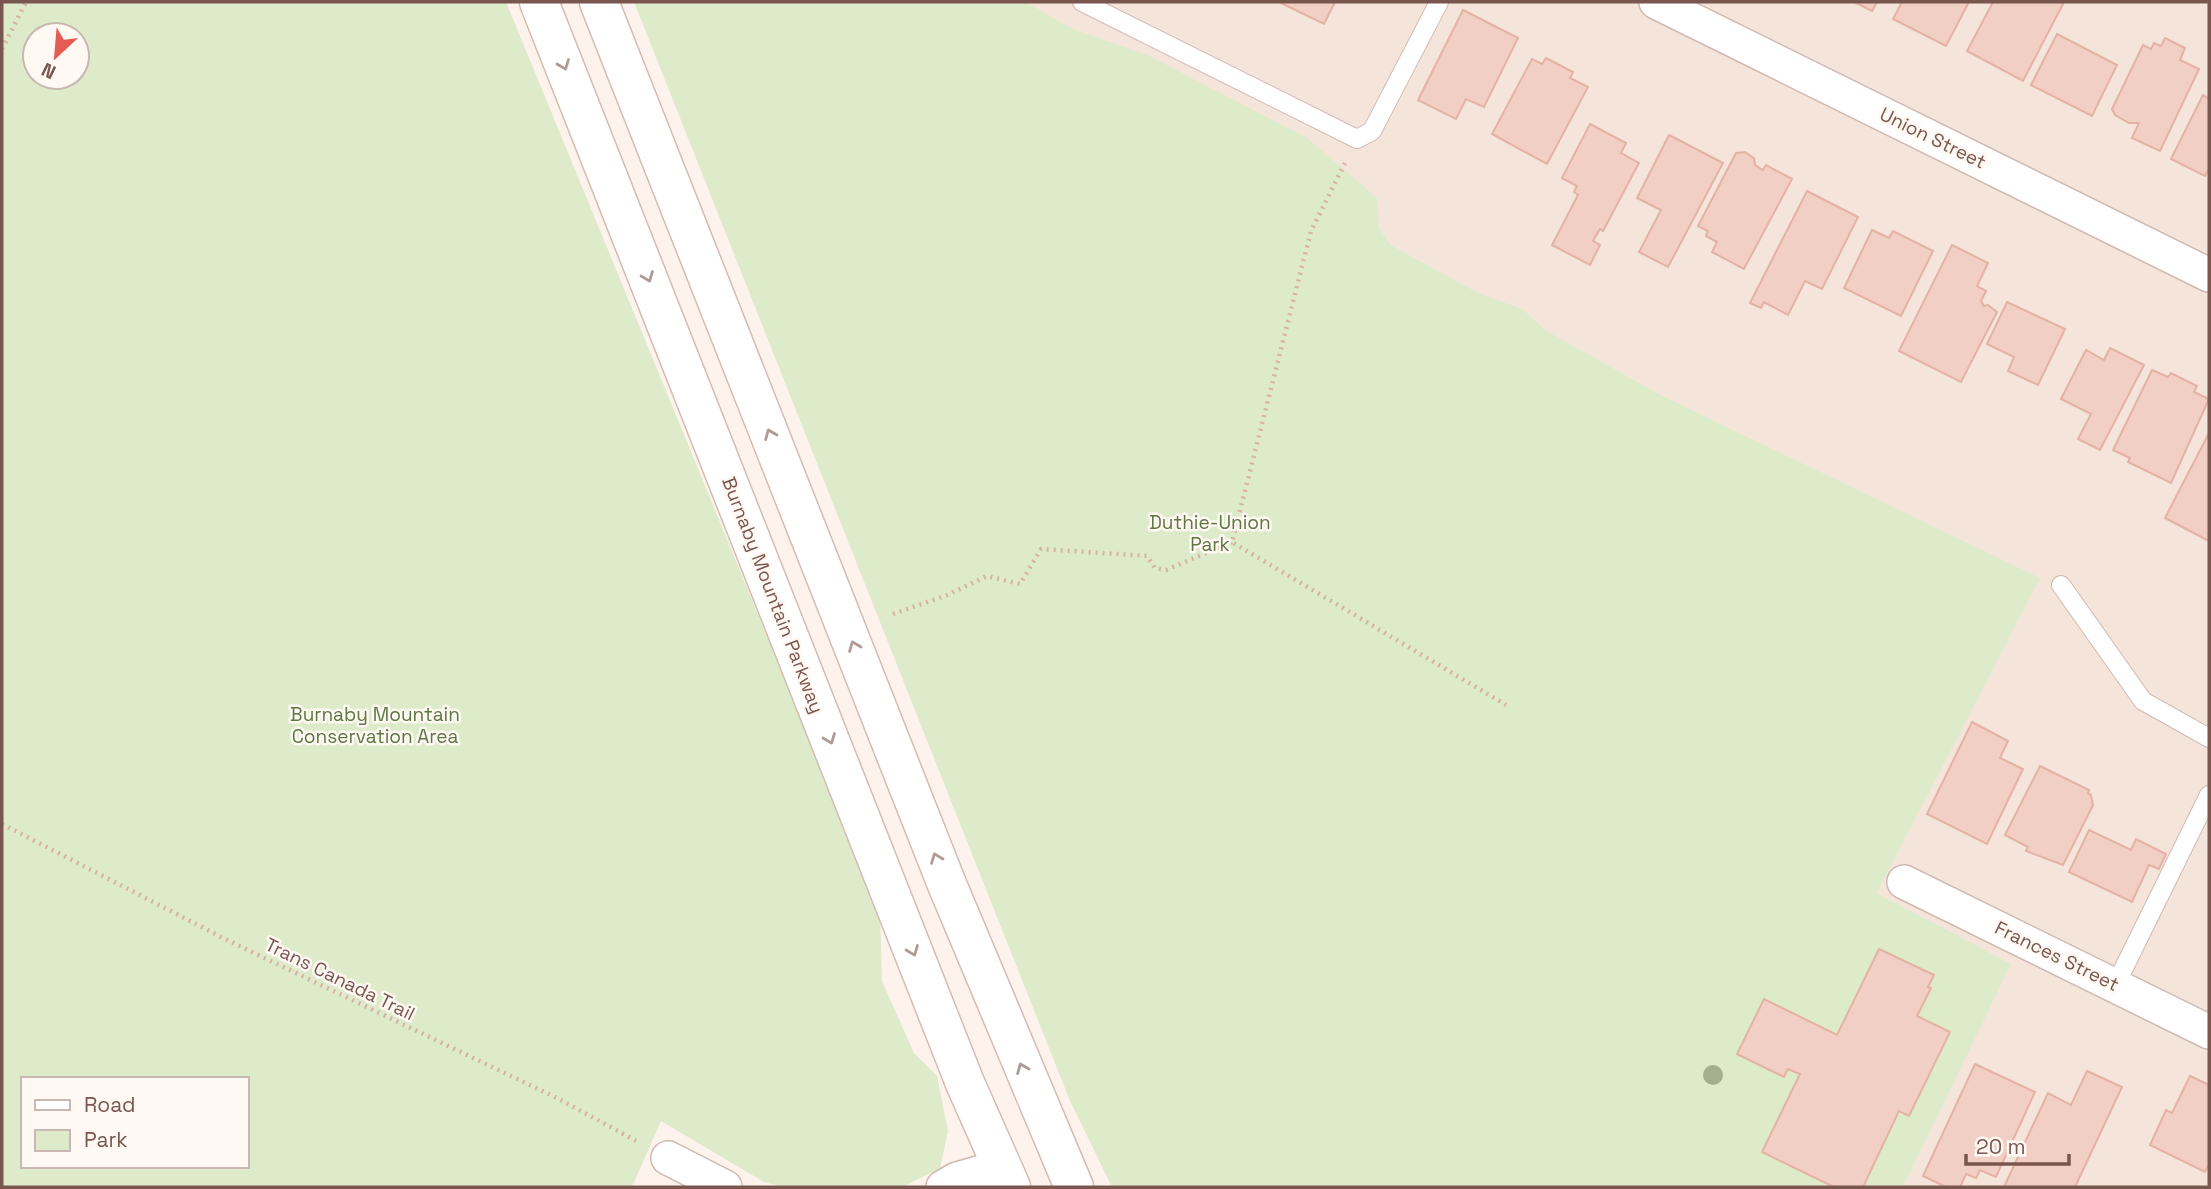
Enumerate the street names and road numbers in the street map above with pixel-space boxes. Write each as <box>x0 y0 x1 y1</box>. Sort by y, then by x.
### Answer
street label: Union Street <box>1876 101 1990 175</box>
street label: Burnaby Mountain Parkway <box>716 473 830 717</box>
street label: Frances Street <box>1991 915 2123 997</box>
street label: Trans Canada Trail <box>261 932 419 1026</box>

